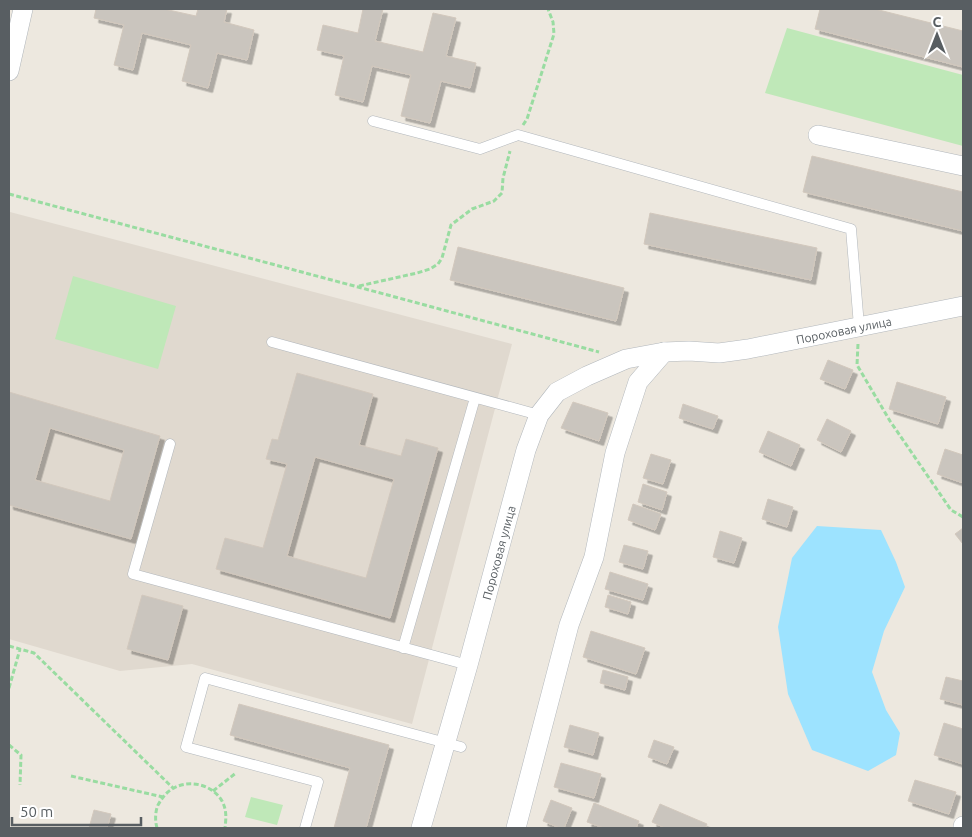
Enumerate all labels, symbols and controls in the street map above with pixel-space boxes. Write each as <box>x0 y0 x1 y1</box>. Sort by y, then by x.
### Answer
north arrow <box>912 10 962 60</box>
text: С <box>933 14 942 30</box>
street label: Пороховая улица <box>795 314 893 346</box>
street label: Пороховая улица <box>479 504 517 601</box>
scale bar <box>12 794 141 826</box>
text: 50 m <box>20 803 53 820</box>

